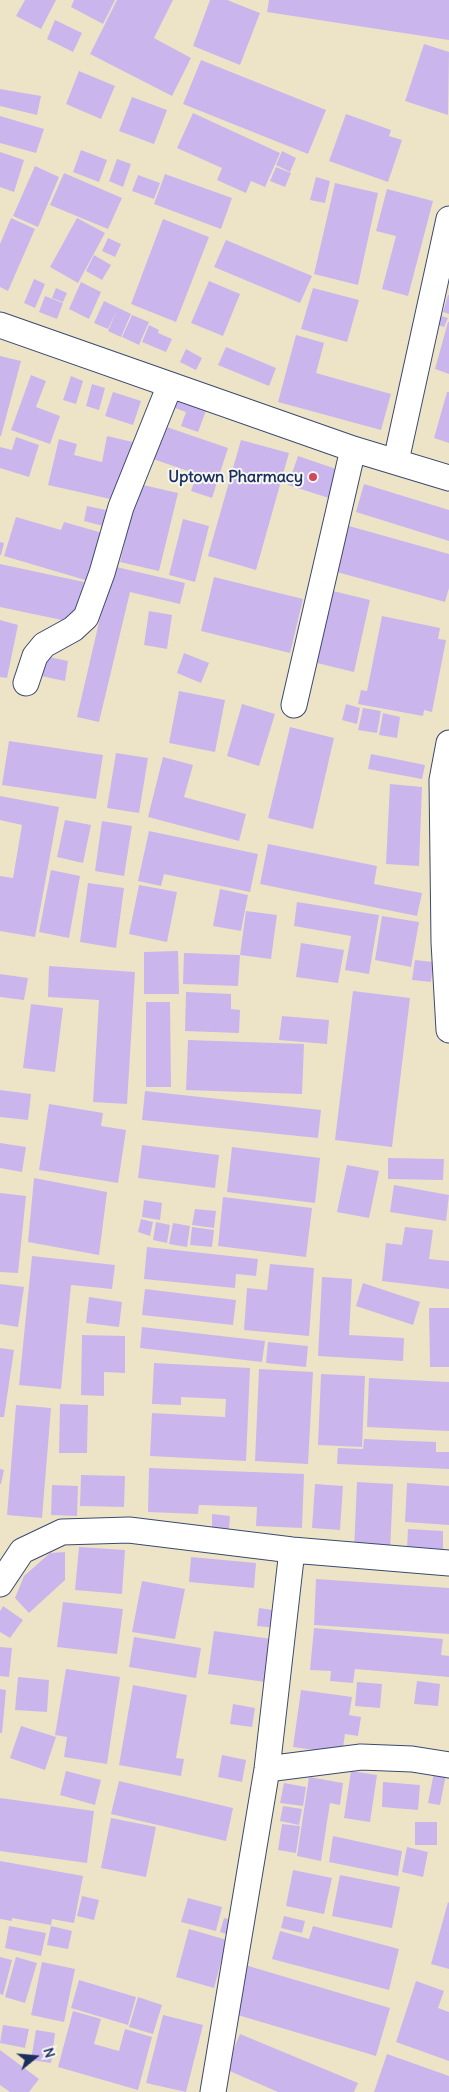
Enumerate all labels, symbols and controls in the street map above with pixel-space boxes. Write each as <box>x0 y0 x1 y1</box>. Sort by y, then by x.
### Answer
place label: Uptown Pharmacy <box>168 467 303 487</box>
marker: Uptown Pharmacy <box>307 471 319 483</box>
north arrow <box>10 2032 60 2082</box>
text: N <box>39 2045 59 2060</box>

